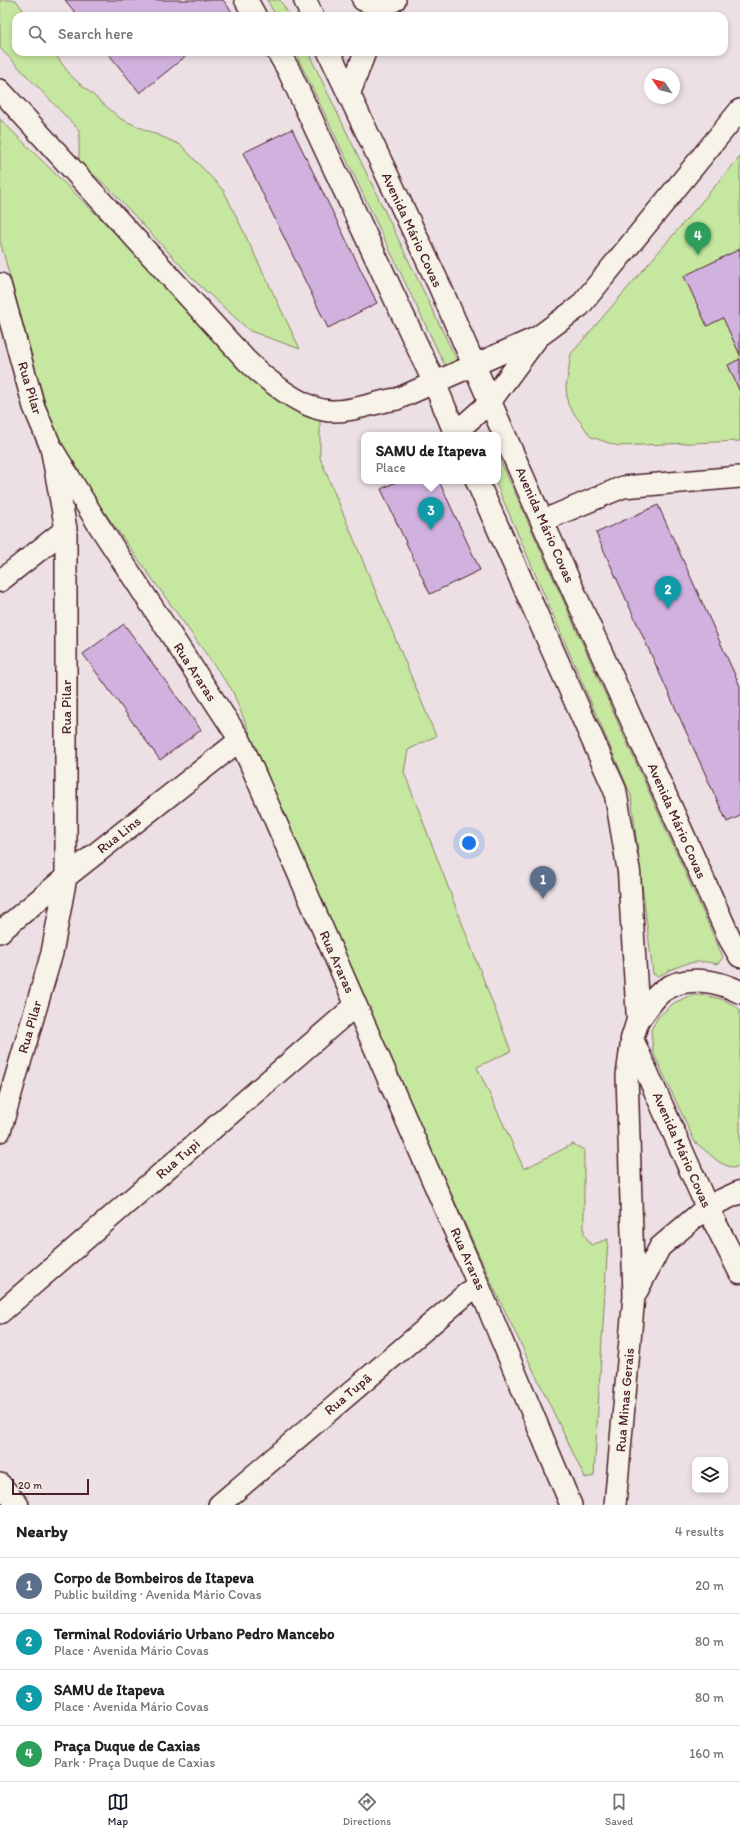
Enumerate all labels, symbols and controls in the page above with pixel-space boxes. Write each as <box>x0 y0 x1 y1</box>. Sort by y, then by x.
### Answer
search box <box>12 12 728 56</box>
icon: search <box>26 23 48 45</box>
text: Search here <box>58 25 133 43</box>
north arrow <box>644 68 680 104</box>
street label: Avenida Mário Covas <box>378 170 446 290</box>
pin: 4 <box>685 222 711 255</box>
street label: Rua Pilar <box>14 360 46 417</box>
popup <box>361 432 501 484</box>
text: SAMU de Itapeva <box>376 442 486 460</box>
text: Place <box>376 460 406 475</box>
street label: Avenida Mário Covas <box>512 464 578 586</box>
pin: 3 <box>418 497 444 530</box>
pin: 2 <box>655 576 681 609</box>
street label: Rua Araras <box>170 639 220 705</box>
street label: Rua Pilar <box>58 679 75 734</box>
street label: Avenida Mário Covas <box>644 760 710 882</box>
street label: Rua Lins <box>94 813 144 857</box>
your location <box>459 833 479 853</box>
pin: 1 <box>530 866 556 899</box>
street label: Rua Araras <box>316 928 358 996</box>
street label: Rua Pilar <box>14 998 46 1055</box>
street label: Avenida Mário Covas <box>649 1089 715 1211</box>
street label: Rua Tupi <box>152 1135 204 1183</box>
street label: Rua Araras <box>447 1225 489 1293</box>
street label: Rua Minas Gerais <box>612 1347 638 1453</box>
street label: Rua Tupã <box>321 1369 376 1419</box>
map controls <box>692 1457 728 1493</box>
button: layers <box>692 1457 728 1493</box>
scale bar <box>12 1477 89 1496</box>
text: 20 m <box>18 1479 42 1492</box>
text: Nearby <box>16 1521 68 1541</box>
text: 4 results <box>675 1524 724 1539</box>
text: Corpo de Bombeiros de Itapeva <box>54 1569 254 1587</box>
text: 1 <box>26 1578 32 1593</box>
text: 20 m <box>695 1578 724 1593</box>
text: Public building · Avenida Mário Covas <box>54 1587 262 1602</box>
text: Terminal Rodoviário Urbano Pedro Mancebo <box>54 1625 335 1643</box>
text: 2 <box>26 1634 32 1649</box>
text: 80 m <box>695 1634 724 1649</box>
text: Place · Avenida Mário Covas <box>54 1643 209 1658</box>
text: SAMU de Itapeva <box>54 1681 165 1699</box>
text: 3 <box>25 1690 33 1705</box>
text: 80 m <box>695 1690 724 1705</box>
text: Place · Avenida Mário Covas <box>54 1699 209 1714</box>
text: Praça Duque de Caxias <box>54 1737 200 1755</box>
text: 4 <box>25 1746 33 1761</box>
text: 160 m <box>689 1746 724 1761</box>
text: Park · Praça Duque de Caxias <box>54 1755 215 1770</box>
tab: Map <box>107 1791 129 1828</box>
tab: Directions <box>343 1791 391 1828</box>
tab: Saved <box>605 1791 633 1828</box>

